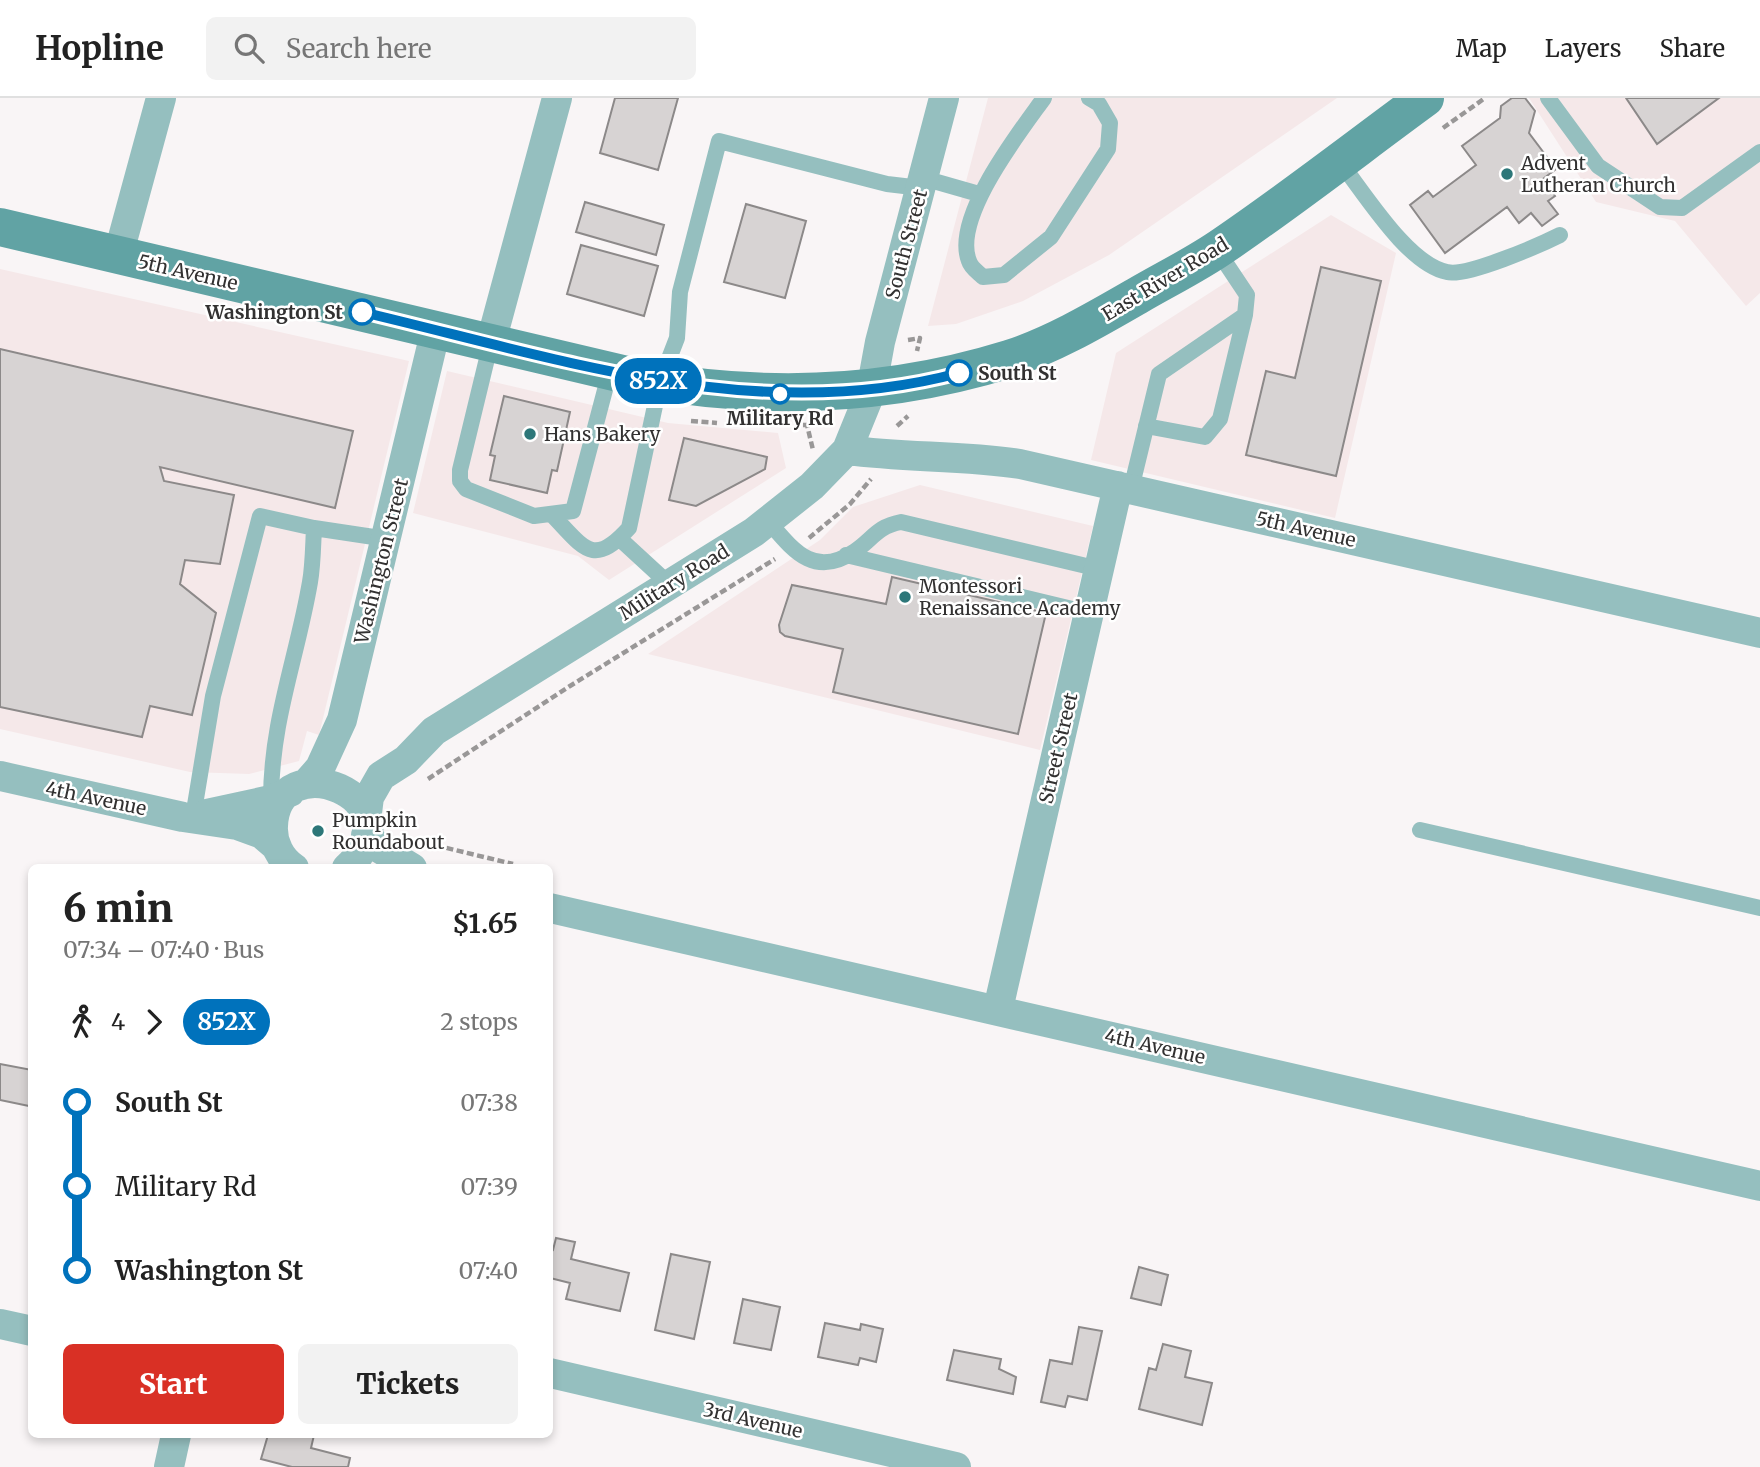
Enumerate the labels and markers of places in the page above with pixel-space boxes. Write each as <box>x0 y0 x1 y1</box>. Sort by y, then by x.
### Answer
place label: Advent Lutheran Church <box>1520 151 1676 197</box>
marker: Advent Lutheran Church <box>1499 166 1515 182</box>
marker: Washington St <box>349 299 375 325</box>
place label: Washington St <box>205 300 343 324</box>
marker: South St <box>946 360 972 386</box>
place label: South St <box>978 361 1057 385</box>
marker: Military Rd <box>770 384 790 404</box>
place label: Military Rd <box>727 406 834 430</box>
place label: Hans Bakery <box>544 422 661 446</box>
marker: Hans Bakery <box>522 426 538 442</box>
place label: Montessori Renaissance Academy <box>919 574 1121 620</box>
marker: Montessori Renaissance Academy <box>897 589 913 605</box>
place label: Pumpkin Roundabout <box>332 808 445 854</box>
marker: Pumpkin Roundabout <box>310 823 326 839</box>

